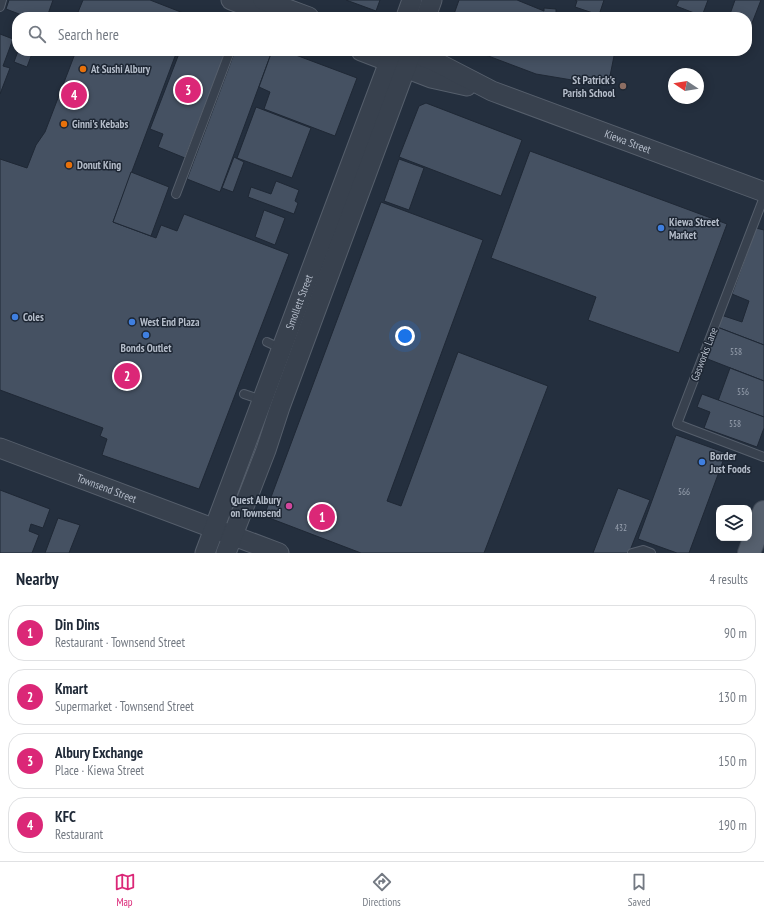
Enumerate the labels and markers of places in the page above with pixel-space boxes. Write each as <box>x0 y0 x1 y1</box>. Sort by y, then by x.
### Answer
place label: At Sushi Albury <box>90 62 151 76</box>
marker: At Sushi Albury <box>78 64 88 74</box>
place label: St Patrick's Parish School <box>563 73 615 100</box>
pin: 3 <box>175 75 201 105</box>
pin: 4 <box>61 80 87 110</box>
marker: St Patrick's Parish School <box>618 81 628 91</box>
place label: Ginni's Kebabs <box>72 117 128 131</box>
marker: Ginni's Kebabs <box>59 119 69 129</box>
place label: Donut King <box>77 158 121 172</box>
marker: Donut King <box>64 160 74 170</box>
place label: Kiewa Street Market <box>669 215 720 242</box>
marker: Kiewa Street Market <box>656 223 666 233</box>
place label: Coles <box>23 310 44 324</box>
marker: Coles <box>10 312 20 322</box>
place label: West End Plaza <box>139 315 200 329</box>
marker: West End Plaza <box>127 317 137 327</box>
marker: Bonds Outlet <box>141 330 151 340</box>
place label: Bonds Outlet <box>121 341 172 355</box>
pin: 2 <box>114 361 140 391</box>
place label: Border Just Foods <box>709 449 751 476</box>
marker: Border Just Foods <box>697 457 707 467</box>
place label: Quest Albury on Townsend <box>230 493 282 520</box>
marker: Quest Albury on Townsend <box>284 501 294 511</box>
pin: 1 <box>309 502 335 532</box>

